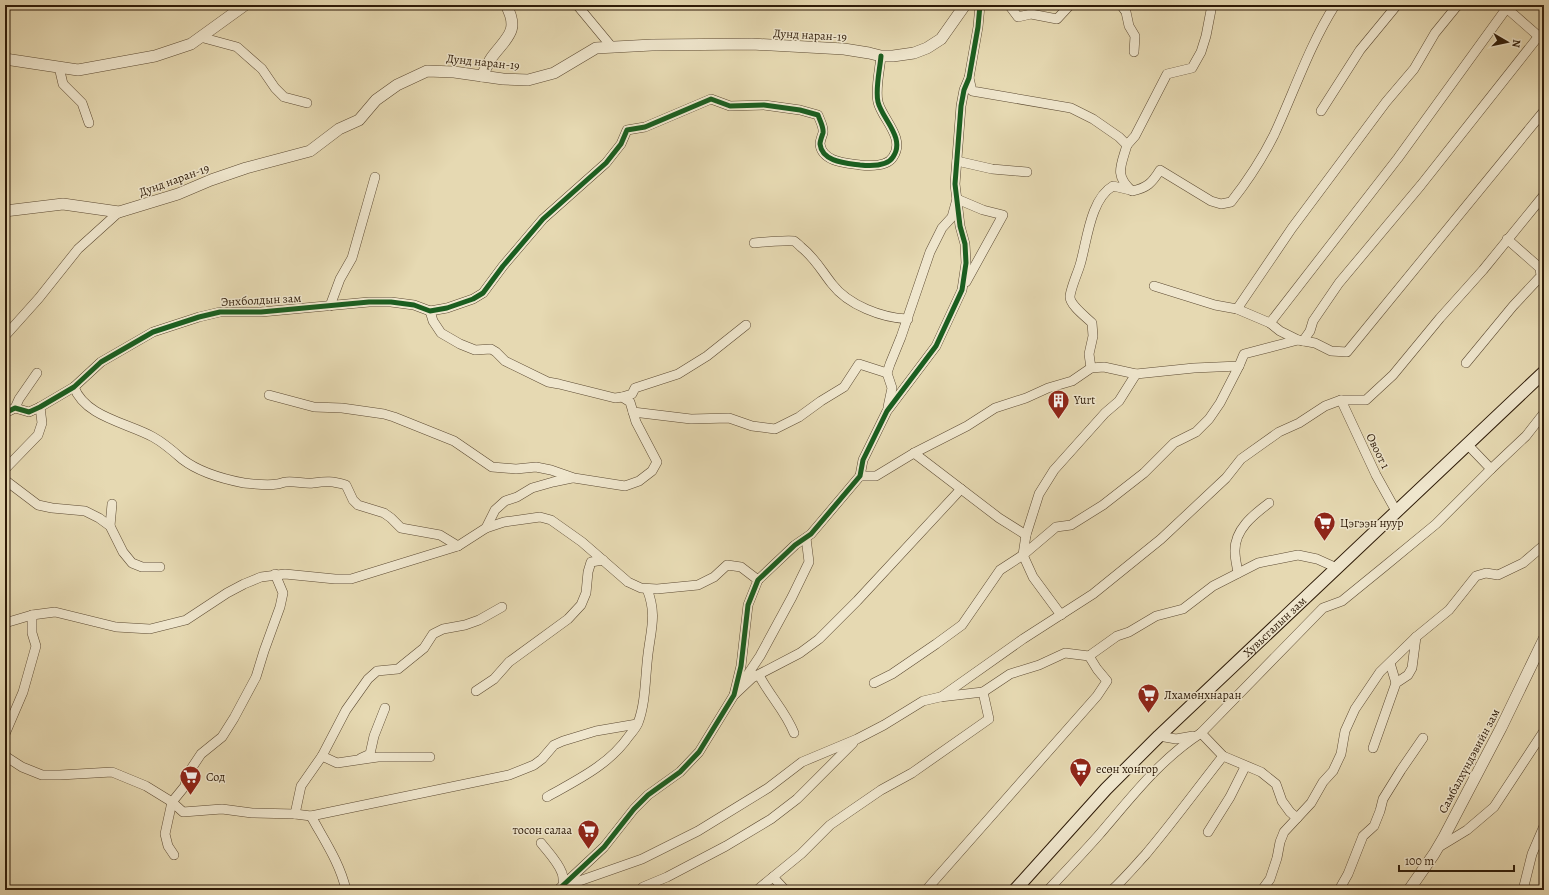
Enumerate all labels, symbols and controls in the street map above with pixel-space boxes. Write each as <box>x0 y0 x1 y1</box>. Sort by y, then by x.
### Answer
north arrow <box>1487 22 1527 62</box>
street label: Дунд наран-19 <box>773 25 847 45</box>
text: N <box>1508 38 1524 49</box>
street label: Дунд наран-19 <box>445 50 521 74</box>
street label: Дунд наран-19 <box>137 160 211 200</box>
street label: Энхболдын зам <box>220 290 302 310</box>
building icon: Yurt <box>1045 387 1071 420</box>
place label: Yurt <box>1073 392 1095 408</box>
street label: Овоот 1 <box>1362 430 1394 472</box>
supermarket icon: Цэгээн нуур <box>1312 510 1338 543</box>
place label: Цэгээн нуур <box>1340 515 1404 531</box>
street label: Хувьсгалын зам <box>1239 593 1310 661</box>
supermarket icon: Лхамөнхнаран <box>1136 682 1162 715</box>
place label: Лхамөнхнаран <box>1164 687 1241 703</box>
street label: Самбалхүндэвийн зам <box>1435 706 1503 816</box>
supermarket icon: есөн хонгор <box>1067 756 1093 789</box>
place label: есөн хонгор <box>1096 761 1158 777</box>
supermarket icon: Сод <box>177 764 203 797</box>
place label: Сод <box>206 769 225 785</box>
supermarket icon: тосон салаа <box>575 817 601 850</box>
place label: тосон салаа <box>513 822 572 838</box>
scale bar <box>1399 847 1514 873</box>
text: 100 m <box>1405 853 1434 869</box>

